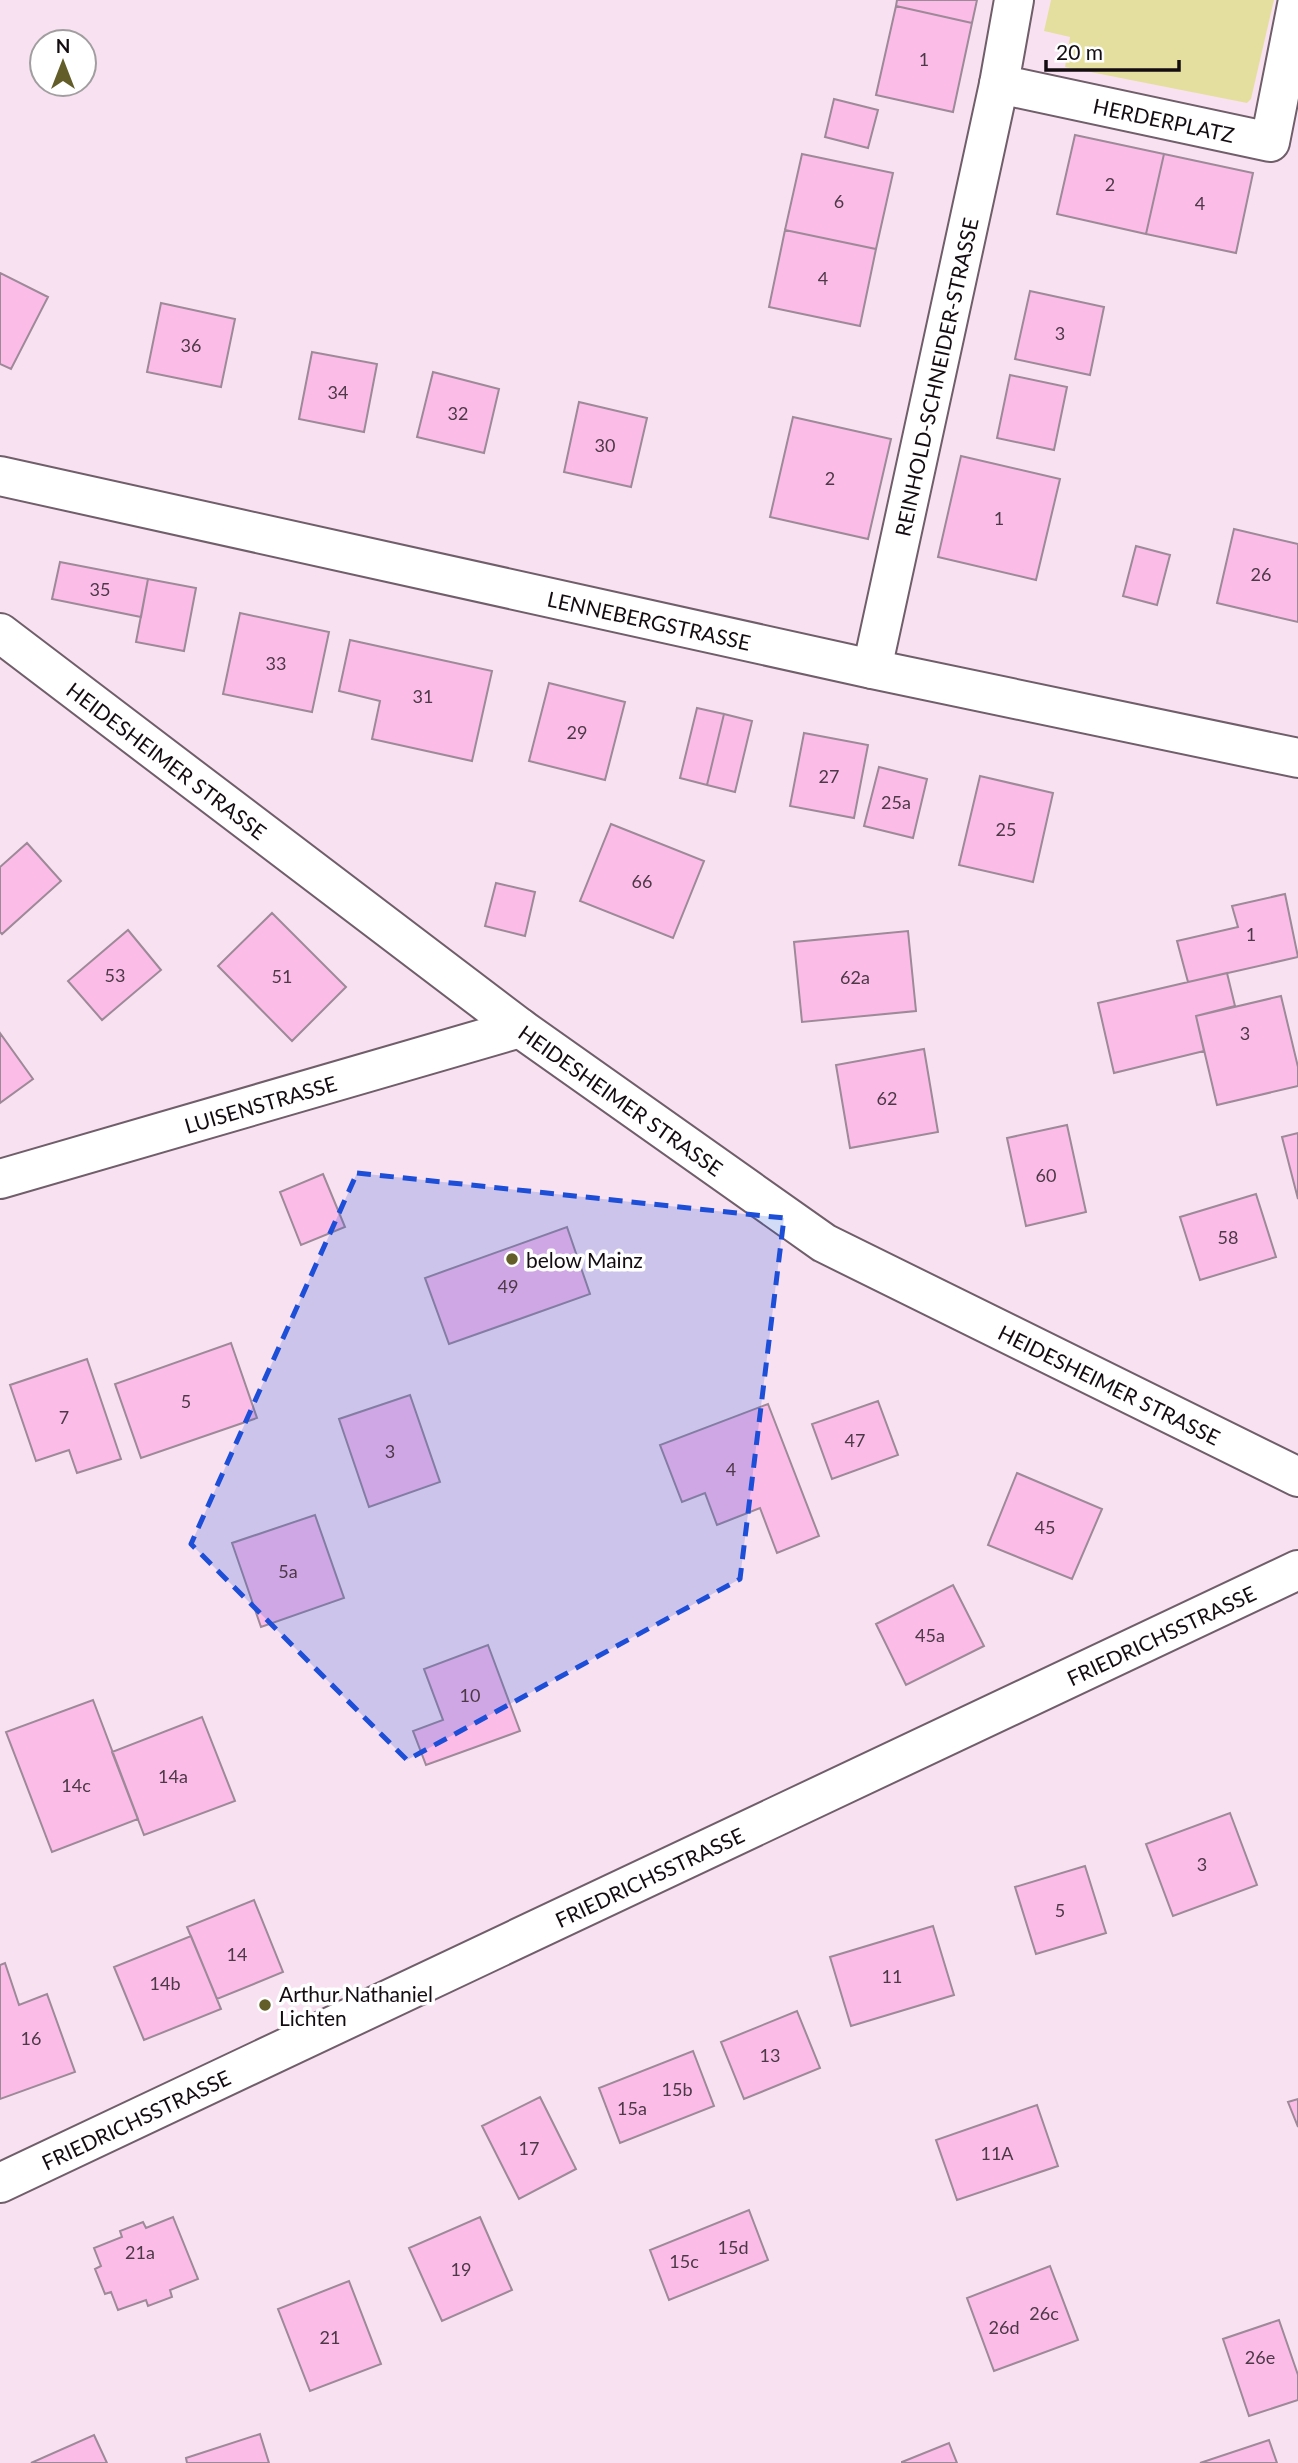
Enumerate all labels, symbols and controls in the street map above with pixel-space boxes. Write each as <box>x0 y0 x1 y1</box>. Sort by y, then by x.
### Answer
north arrow <box>28 28 98 98</box>
scale bar <box>1046 28 1179 72</box>
text: N <box>56 34 70 57</box>
text: 20 m <box>1056 39 1103 64</box>
house number: 1 <box>919 48 929 70</box>
street label: HERDERPLATZ <box>1091 92 1237 147</box>
house number: 2 <box>1105 173 1115 195</box>
house number: 6 <box>834 190 844 212</box>
house number: 4 <box>1195 192 1205 214</box>
street label: REINHOLD-SCHNEIDER-STRASSE <box>889 215 982 539</box>
house number: 4 <box>818 267 828 289</box>
house number: 3 <box>1055 322 1065 344</box>
house number: 36 <box>181 334 201 356</box>
house number: 34 <box>328 381 348 403</box>
house number: 32 <box>448 402 468 424</box>
house number: 30 <box>595 434 615 456</box>
house number: 2 <box>825 467 835 489</box>
house number: 1 <box>994 507 1004 529</box>
house number: 26 <box>1251 563 1271 585</box>
house number: 35 <box>90 578 110 600</box>
street label: LENNEBERGSTRASSE <box>545 585 753 654</box>
house number: 33 <box>266 652 286 674</box>
street label: HEIDESHEIMER STRASSE <box>62 676 272 844</box>
house number: 31 <box>413 685 433 707</box>
house number: 29 <box>567 721 587 743</box>
house number: 27 <box>819 765 839 787</box>
house number: 25a <box>881 791 911 813</box>
house number: 25 <box>996 818 1016 840</box>
house number: 66 <box>632 870 652 892</box>
house number: 1 <box>1246 923 1256 945</box>
house number: 53 <box>105 964 125 986</box>
house number: 51 <box>272 965 292 987</box>
house number: 62a <box>840 966 870 988</box>
street label: HEIDESHEIMER STRASSE <box>514 1019 728 1180</box>
house number: 3 <box>1240 1022 1250 1044</box>
street label: LUISENSTRASSE <box>181 1069 339 1137</box>
house number: 62 <box>877 1087 897 1109</box>
house number: 60 <box>1036 1164 1056 1186</box>
house number: 58 <box>1218 1226 1238 1248</box>
place label: below Mainz <box>526 1247 643 1272</box>
marker: below Mainz <box>504 1251 520 1267</box>
house number: 49 <box>498 1275 518 1297</box>
street label: HEIDESHEIMER STRASSE <box>995 1319 1225 1449</box>
house number: 5 <box>181 1390 191 1412</box>
house number: 7 <box>59 1406 69 1428</box>
house number: 47 <box>845 1429 865 1451</box>
house number: 3 <box>385 1440 395 1462</box>
house number: 4 <box>726 1458 736 1480</box>
house number: 45 <box>1035 1516 1055 1538</box>
house number: 5a <box>278 1560 298 1582</box>
street label: FRIEDRICHSSTRASSE <box>1063 1579 1259 1690</box>
house number: 45a <box>915 1624 945 1646</box>
house number: 10 <box>460 1684 480 1706</box>
house number: 14a <box>158 1765 188 1787</box>
house number: 14c <box>61 1774 91 1796</box>
street label: FRIEDRICHSSTRASSE <box>551 1821 748 1932</box>
house number: 3 <box>1197 1853 1207 1875</box>
house number: 5 <box>1055 1899 1065 1921</box>
house number: 14 <box>227 1943 247 1965</box>
house number: 11 <box>882 1965 902 1987</box>
house number: 14b <box>150 1972 180 1994</box>
place label: Arthur Nathaniel Lichten <box>279 1981 433 2030</box>
marker: Arthur Nathaniel Lichten <box>257 1997 273 2013</box>
house number: 16 <box>21 2027 41 2049</box>
house number: 13 <box>760 2044 780 2066</box>
street label: FRIEDRICHSSTRASSE <box>37 2064 234 2174</box>
house number: 15b <box>662 2078 692 2100</box>
house number: 15a <box>617 2097 647 2119</box>
house number: 17 <box>519 2137 539 2159</box>
house number: 11A <box>980 2142 1014 2164</box>
house number: 15d <box>718 2236 748 2258</box>
house number: 21a <box>125 2241 155 2263</box>
house number: 15c <box>669 2250 699 2272</box>
house number: 19 <box>451 2258 471 2280</box>
house number: 26c <box>1029 2302 1059 2324</box>
house number: 26d <box>989 2316 1019 2338</box>
house number: 21 <box>320 2326 340 2348</box>
house number: 26e <box>1245 2346 1275 2368</box>

